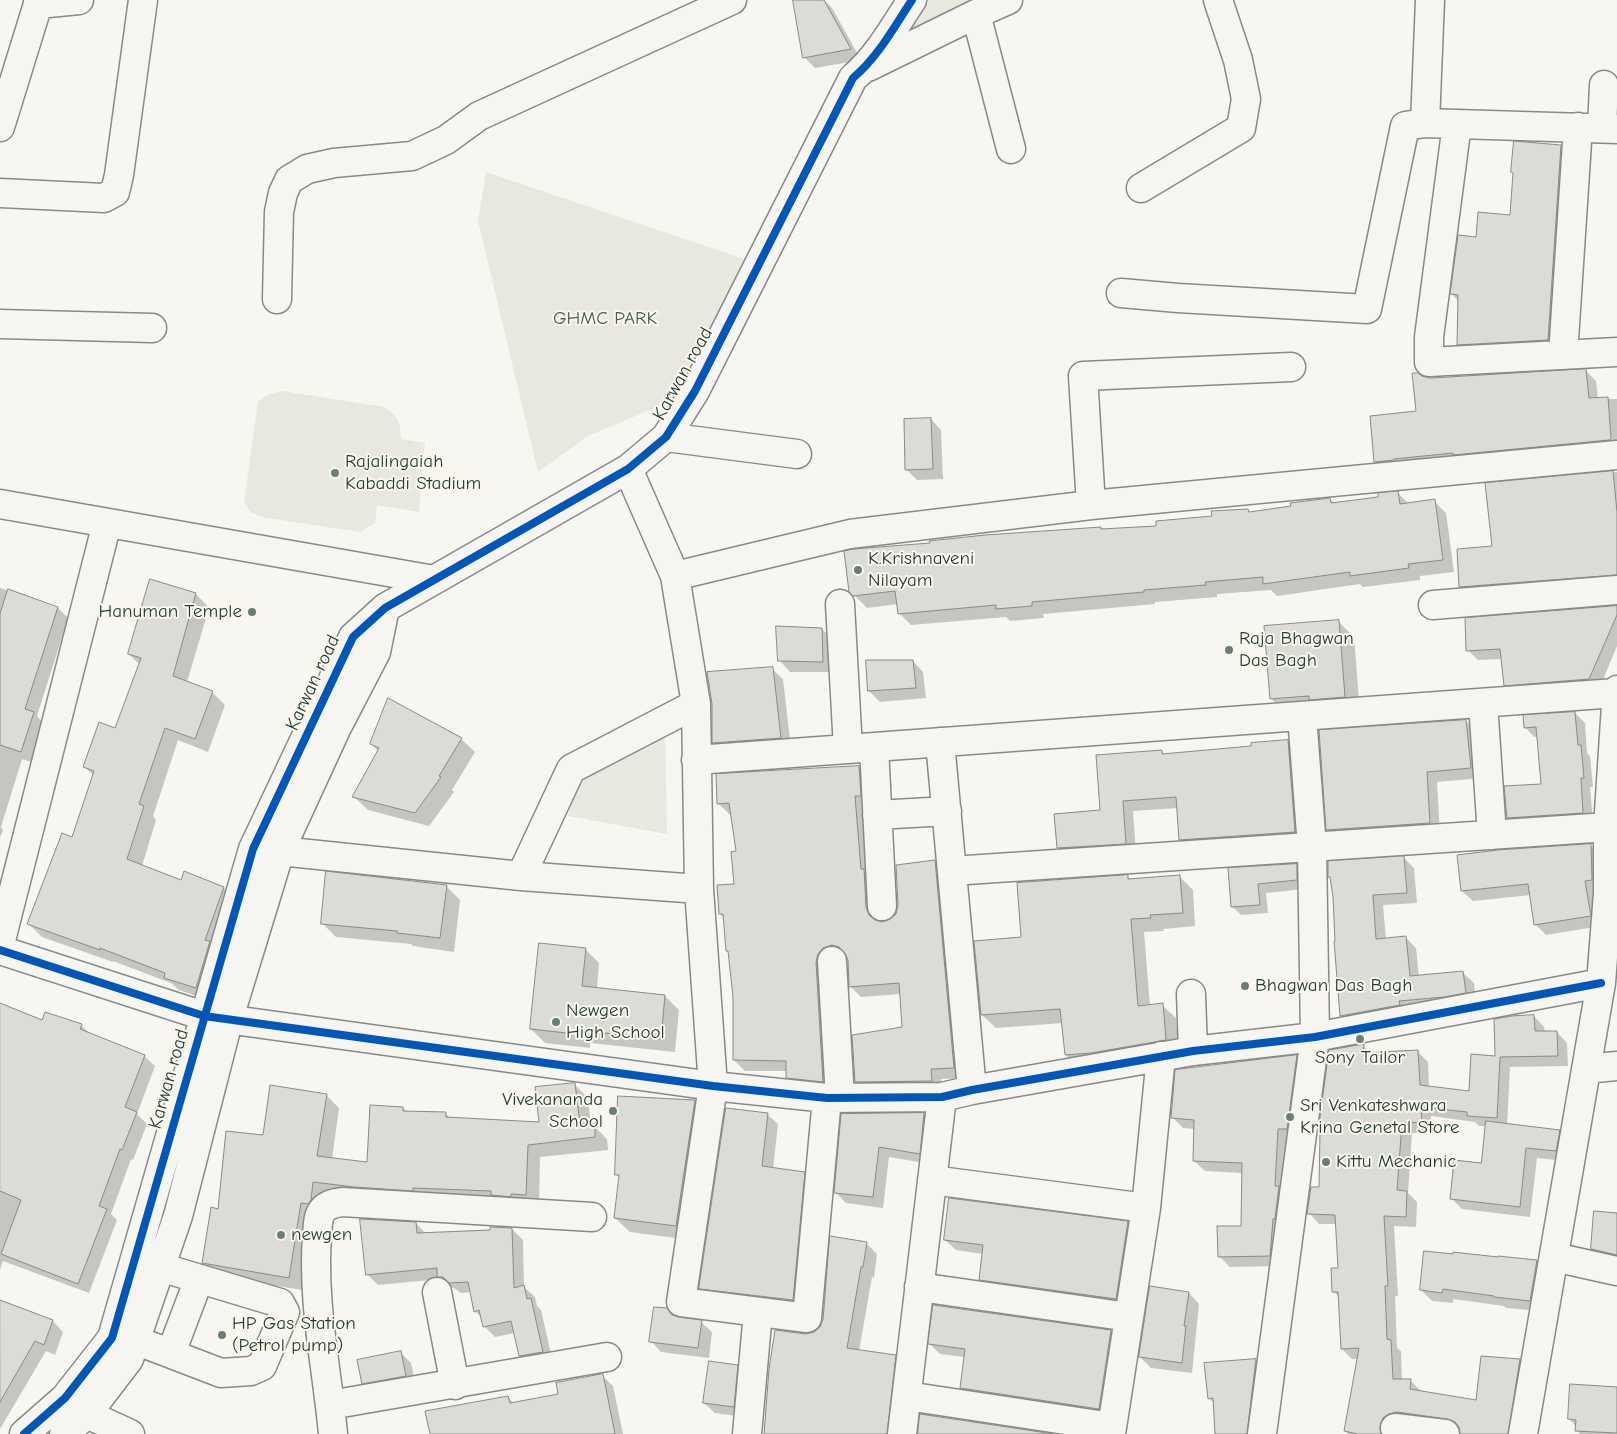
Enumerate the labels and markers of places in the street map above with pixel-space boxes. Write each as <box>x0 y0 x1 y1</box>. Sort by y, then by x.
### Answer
place label: Rajalingaiah Kabaddi Stadium <box>345 451 481 495</box>
marker: Rajalingaiah Kabaddi Stadium <box>329 467 341 479</box>
place label: K.Krishnaveni Nilayam <box>868 548 974 592</box>
marker: K.Krishnaveni Nilayam <box>852 564 864 576</box>
place label: Hanuman Temple <box>98 601 242 623</box>
marker: Hanuman Temple <box>246 606 258 618</box>
place label: Raja Bhagwan Das Bagh <box>1239 628 1354 672</box>
marker: Raja Bhagwan Das Bagh <box>1223 644 1235 656</box>
place label: Bhagwan Das Bagh <box>1255 975 1412 997</box>
marker: Bhagwan Das Bagh <box>1239 980 1251 992</box>
place label: Newgen High School <box>566 1000 665 1044</box>
marker: Newgen High School <box>550 1016 562 1028</box>
marker: Sony Tailor <box>1354 1033 1366 1045</box>
place label: Sony Tailor <box>1315 1047 1405 1069</box>
place label: Vivekananda School <box>502 1089 603 1133</box>
place label: Sri Venkateshwara Krina Genetal Store <box>1300 1095 1460 1139</box>
marker: Vivekananda School <box>607 1105 619 1117</box>
marker: Sri Venkateshwara Krina Genetal Store <box>1284 1111 1296 1123</box>
place label: Kittu Mechanic <box>1336 1151 1456 1173</box>
marker: Kittu Mechanic <box>1320 1156 1332 1168</box>
place label: newgen <box>291 1224 352 1246</box>
marker: newgen <box>275 1229 287 1241</box>
place label: HP Gas Station (Petrol pump) <box>232 1313 356 1357</box>
marker: HP Gas Station (Petrol pump) <box>216 1329 228 1341</box>

